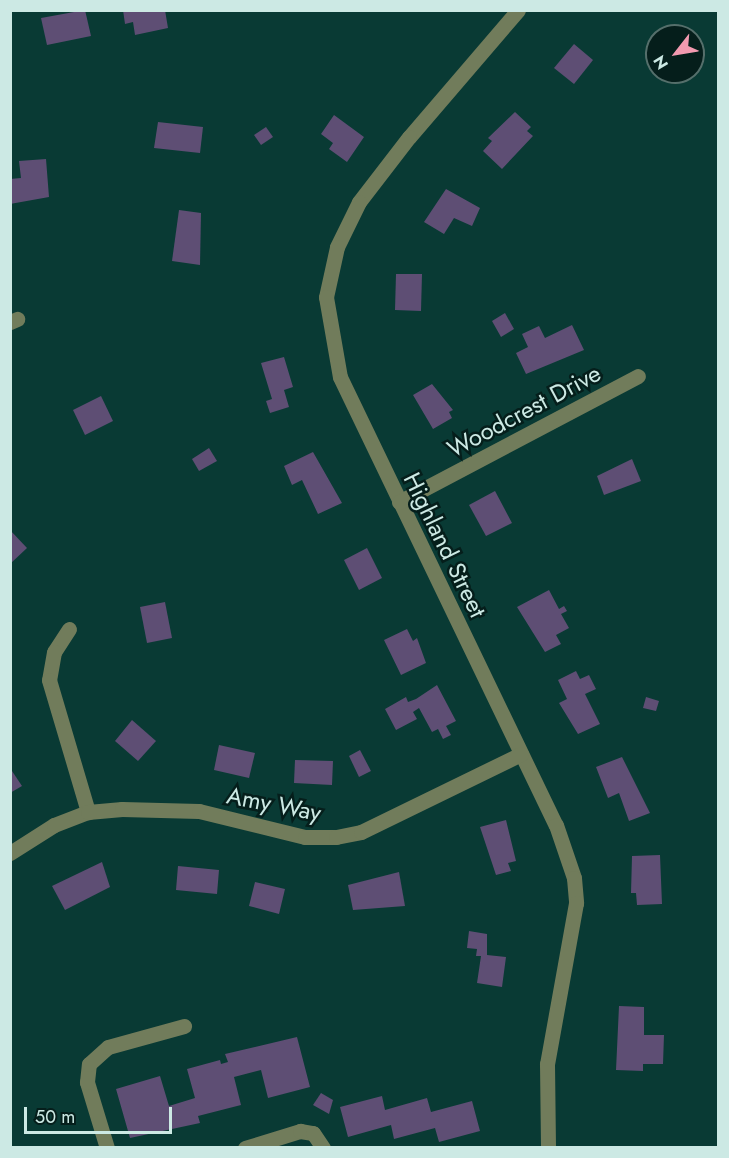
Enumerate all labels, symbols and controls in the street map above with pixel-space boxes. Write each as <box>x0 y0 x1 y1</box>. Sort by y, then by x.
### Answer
north arrow <box>645 24 705 84</box>
text: N <box>648 51 674 74</box>
street label: Woodcrest Drive <box>442 359 606 463</box>
street label: Highland Street <box>398 468 492 622</box>
street label: Amy Way <box>224 781 324 827</box>
scale bar <box>27 1095 176 1133</box>
text: 50 m <box>35 1104 75 1130</box>

